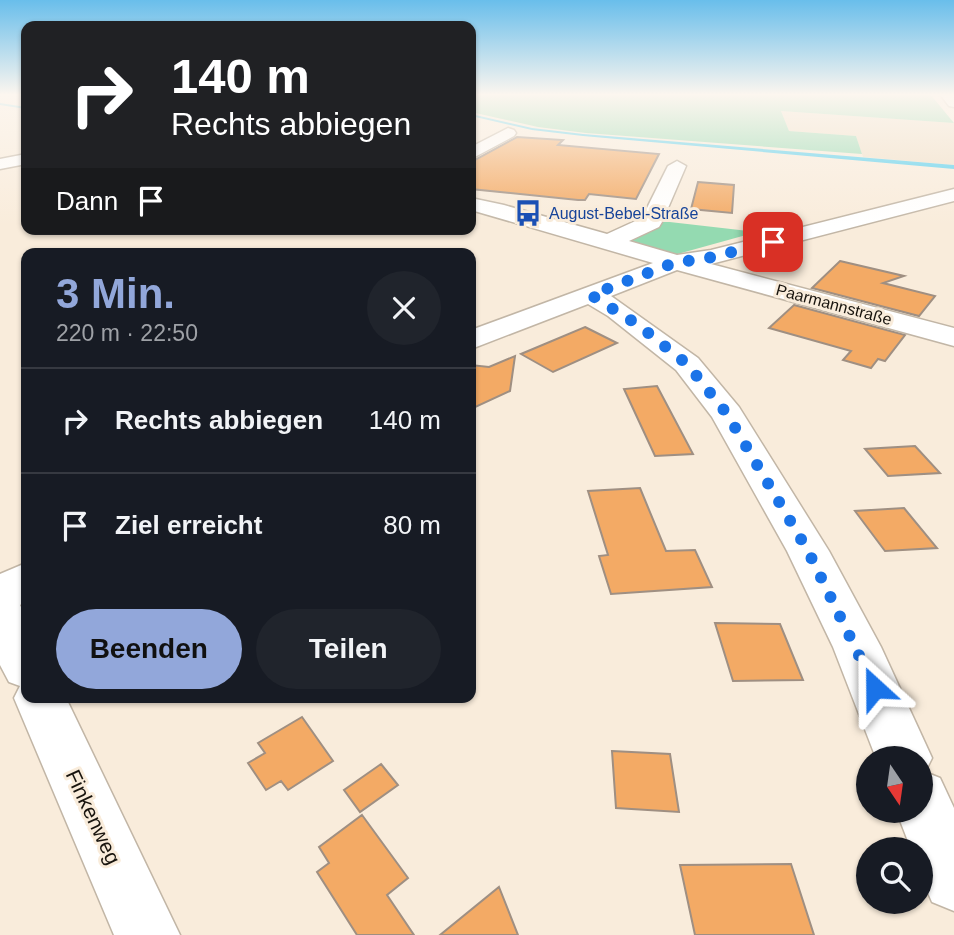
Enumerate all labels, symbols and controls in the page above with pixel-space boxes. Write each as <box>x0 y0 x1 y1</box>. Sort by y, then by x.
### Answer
icon: right <box>56 49 147 140</box>
text: 140 m <box>171 49 310 103</box>
text: Rechts abbiegen <box>171 106 411 142</box>
icon: arrive <box>132 182 170 220</box>
text: Dann <box>56 186 118 216</box>
bus stop icon: August-Bebel-Straße <box>513 198 543 228</box>
place label: August-Bebel-Straße <box>549 205 699 222</box>
pin <box>743 212 803 272</box>
icon: arrive <box>754 223 792 261</box>
text: 3 Min. <box>56 270 175 317</box>
button: close <box>367 271 441 345</box>
street label: Paarmannstraße <box>774 281 894 328</box>
text: 220 m · 22:50 <box>56 320 198 346</box>
icon: right <box>56 402 94 440</box>
text: Rechts abbiegen <box>115 405 323 435</box>
text: 140 m <box>369 405 441 435</box>
icon: arrive <box>56 507 94 545</box>
text: Ziel erreicht <box>115 510 262 540</box>
text: 80 m <box>383 510 441 540</box>
button: Beenden <box>56 609 242 689</box>
button: Teilen <box>256 609 441 689</box>
position arrow <box>838 651 912 725</box>
north arrow <box>856 746 933 822</box>
map controls <box>856 746 933 914</box>
street label: Finkenweg <box>62 766 125 868</box>
button: search <box>856 837 933 914</box>

